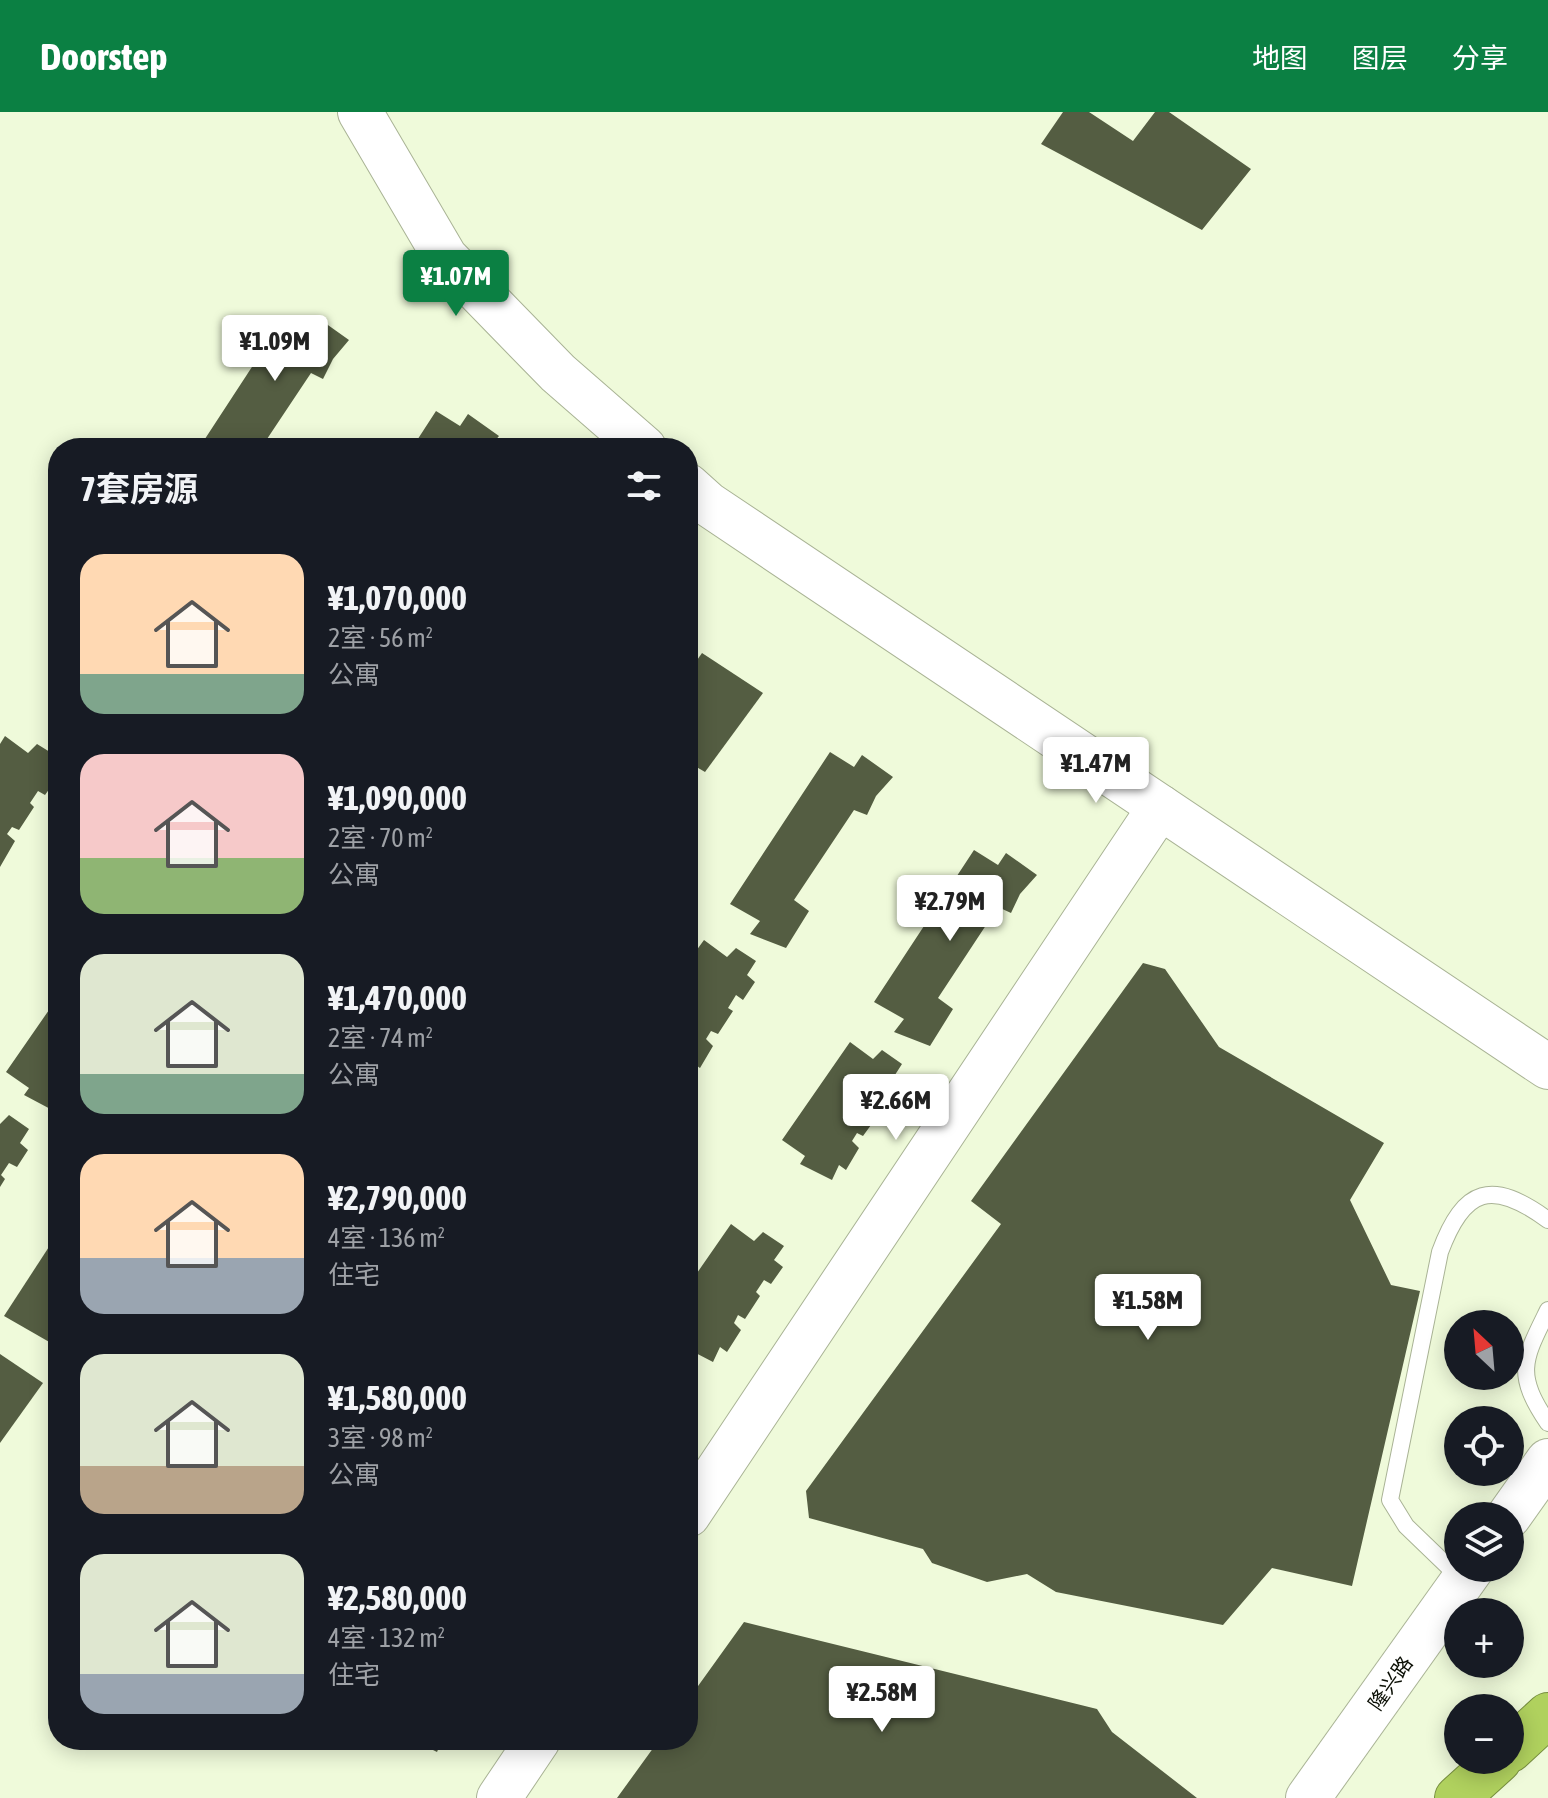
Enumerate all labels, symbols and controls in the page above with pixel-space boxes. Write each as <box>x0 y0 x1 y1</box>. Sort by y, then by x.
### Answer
text: Doorstep <box>40 35 167 78</box>
text: 地图 <box>1252 42 1308 74</box>
text: 图层 <box>1352 42 1408 74</box>
text: 分享 <box>1452 42 1508 74</box>
pin: ¥1.07M <box>391 250 521 318</box>
text: ¥1.07M <box>421 261 491 291</box>
pin: ¥1.09M <box>210 315 340 383</box>
text: ¥1.09M <box>240 326 310 356</box>
icon: filters <box>622 464 666 508</box>
text: 7套房源 <box>80 469 198 508</box>
text: ¥1,070,000 <box>328 578 467 617</box>
icon: home <box>144 586 240 682</box>
text: 2室 · 56 m² <box>328 623 433 653</box>
text: 公寓 <box>328 660 380 690</box>
pin: ¥1.47M <box>1031 737 1161 805</box>
text: ¥1.47M <box>1061 748 1131 778</box>
text: ¥1,090,000 <box>328 778 467 817</box>
icon: home <box>144 786 240 882</box>
text: 2室 · 70 m² <box>328 823 433 853</box>
text: 公寓 <box>328 860 380 890</box>
pin: ¥2.79M <box>885 875 1015 943</box>
text: ¥2.79M <box>915 886 985 916</box>
text: ¥1,470,000 <box>328 978 467 1017</box>
icon: home <box>144 986 240 1082</box>
text: 2室 · 74 m² <box>328 1023 433 1053</box>
text: 公寓 <box>328 1060 380 1090</box>
pin: ¥2.66M <box>831 1074 961 1142</box>
text: ¥2.66M <box>861 1085 931 1115</box>
text: ¥2,790,000 <box>328 1178 467 1217</box>
icon: home <box>144 1186 240 1282</box>
text: 4室 · 136 m² <box>328 1223 445 1253</box>
text: 住宅 <box>328 1260 380 1290</box>
pin: ¥1.58M <box>1083 1274 1213 1342</box>
text: ¥1.58M <box>1113 1285 1183 1315</box>
north arrow <box>1444 1310 1524 1390</box>
map controls <box>1444 1310 1524 1774</box>
text: ¥1,580,000 <box>328 1378 467 1417</box>
icon: home <box>144 1386 240 1482</box>
button: locate <box>1444 1406 1524 1486</box>
text: 3室 · 98 m² <box>328 1423 433 1453</box>
text: 公寓 <box>328 1460 380 1490</box>
button: layers <box>1444 1502 1524 1582</box>
text: ¥2,580,000 <box>328 1578 467 1617</box>
icon: home <box>144 1586 240 1682</box>
button: + <box>1444 1598 1524 1678</box>
text: 4室 · 132 m² <box>328 1623 445 1653</box>
street label: 隆兴路 <box>1363 1652 1417 1714</box>
text: 住宅 <box>328 1660 380 1690</box>
pin: ¥2.58M <box>817 1666 947 1734</box>
text: ¥2.58M <box>847 1677 917 1707</box>
button: − <box>1444 1694 1524 1774</box>

